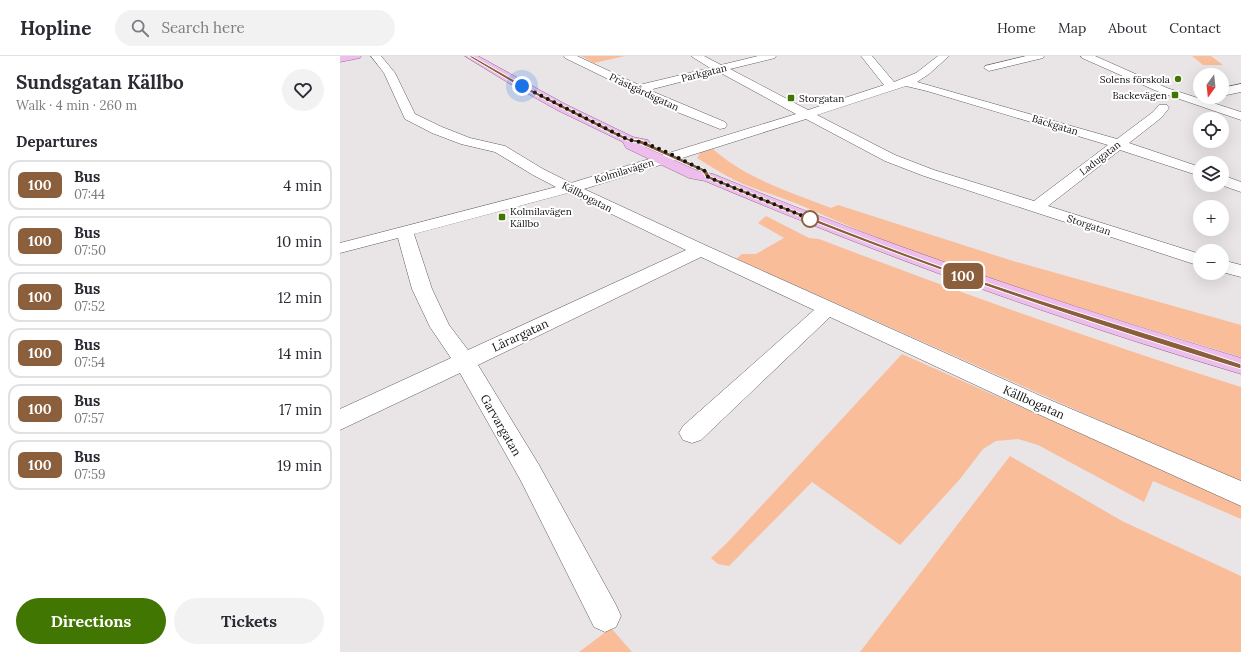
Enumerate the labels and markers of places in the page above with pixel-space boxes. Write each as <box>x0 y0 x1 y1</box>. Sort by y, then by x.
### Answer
place label: Solens förskola <box>1100 73 1170 86</box>
marker: Solens förskola <box>1173 74 1183 84</box>
place label: Backevägen <box>1113 89 1167 102</box>
marker: Backevägen <box>1170 90 1180 100</box>
place label: Storgatan <box>799 92 844 105</box>
marker: Storgatan <box>786 93 796 103</box>
place label: Kolmilavägen Källbo <box>510 205 572 230</box>
unlabelled marker <box>801 210 819 228</box>
marker: Kolmilavägen Källbo <box>497 212 507 222</box>

